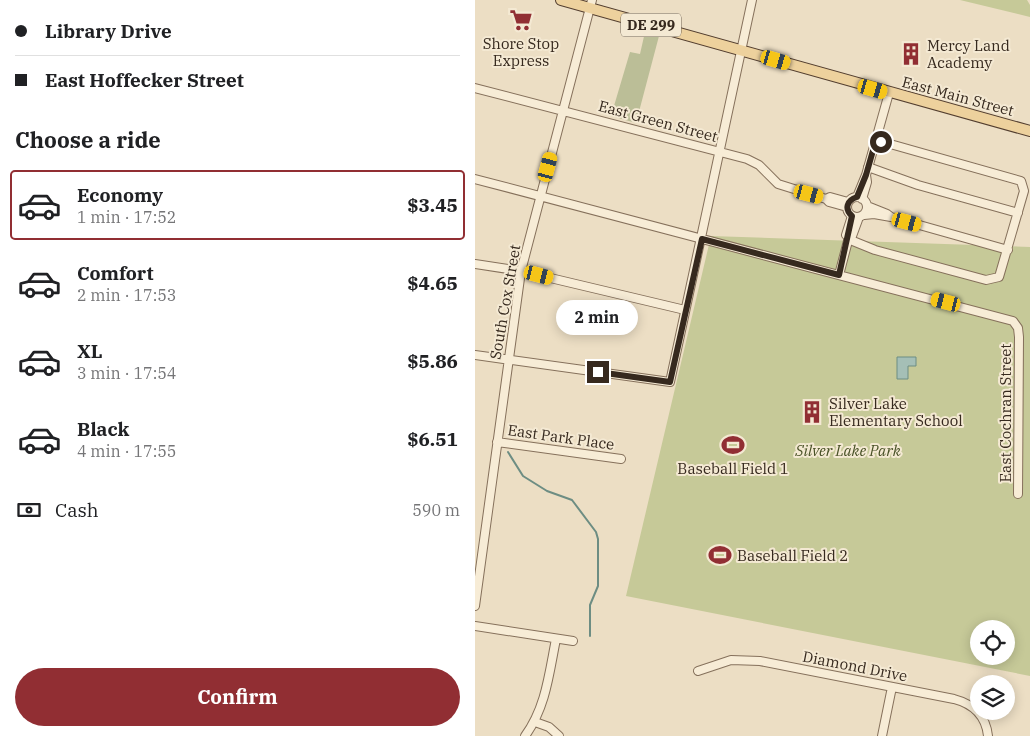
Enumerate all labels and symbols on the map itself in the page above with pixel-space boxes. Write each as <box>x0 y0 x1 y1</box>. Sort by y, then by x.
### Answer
supermarket icon: Shore Stop Express <box>508 7 534 33</box>
road number: DE 299 <box>621 14 681 36</box>
place label: Shore Stop Express <box>483 34 559 70</box>
place label: Mercy Land Academy <box>927 36 1010 72</box>
building icon: Mercy Land Academy <box>898 41 924 67</box>
car <box>759 49 792 71</box>
street label: East Main Street <box>900 72 1016 120</box>
car <box>856 78 889 100</box>
street label: East Green Street <box>596 96 720 146</box>
route start <box>870 131 892 153</box>
car <box>536 151 559 183</box>
car <box>792 183 825 205</box>
car <box>890 211 923 233</box>
street label: South Cox Street <box>486 243 524 361</box>
car <box>522 264 555 286</box>
car <box>929 291 962 313</box>
callout: 2 min <box>557 300 639 334</box>
street label: East Cochran Street <box>996 343 1015 483</box>
route end <box>587 361 609 383</box>
place label: Silver Lake Elementary School <box>829 394 963 430</box>
building icon: Silver Lake Elementary School <box>799 399 825 425</box>
street label: East Park Place <box>506 420 616 454</box>
sports icon: Baseball Field 1 <box>720 432 746 458</box>
park label: Silver Lake Park <box>794 441 901 460</box>
place label: Baseball Field 1 <box>677 459 789 478</box>
sports icon: Baseball Field 2 <box>707 542 733 568</box>
place label: Baseball Field 2 <box>737 546 848 565</box>
street label: Diamond Drive <box>801 647 909 685</box>

